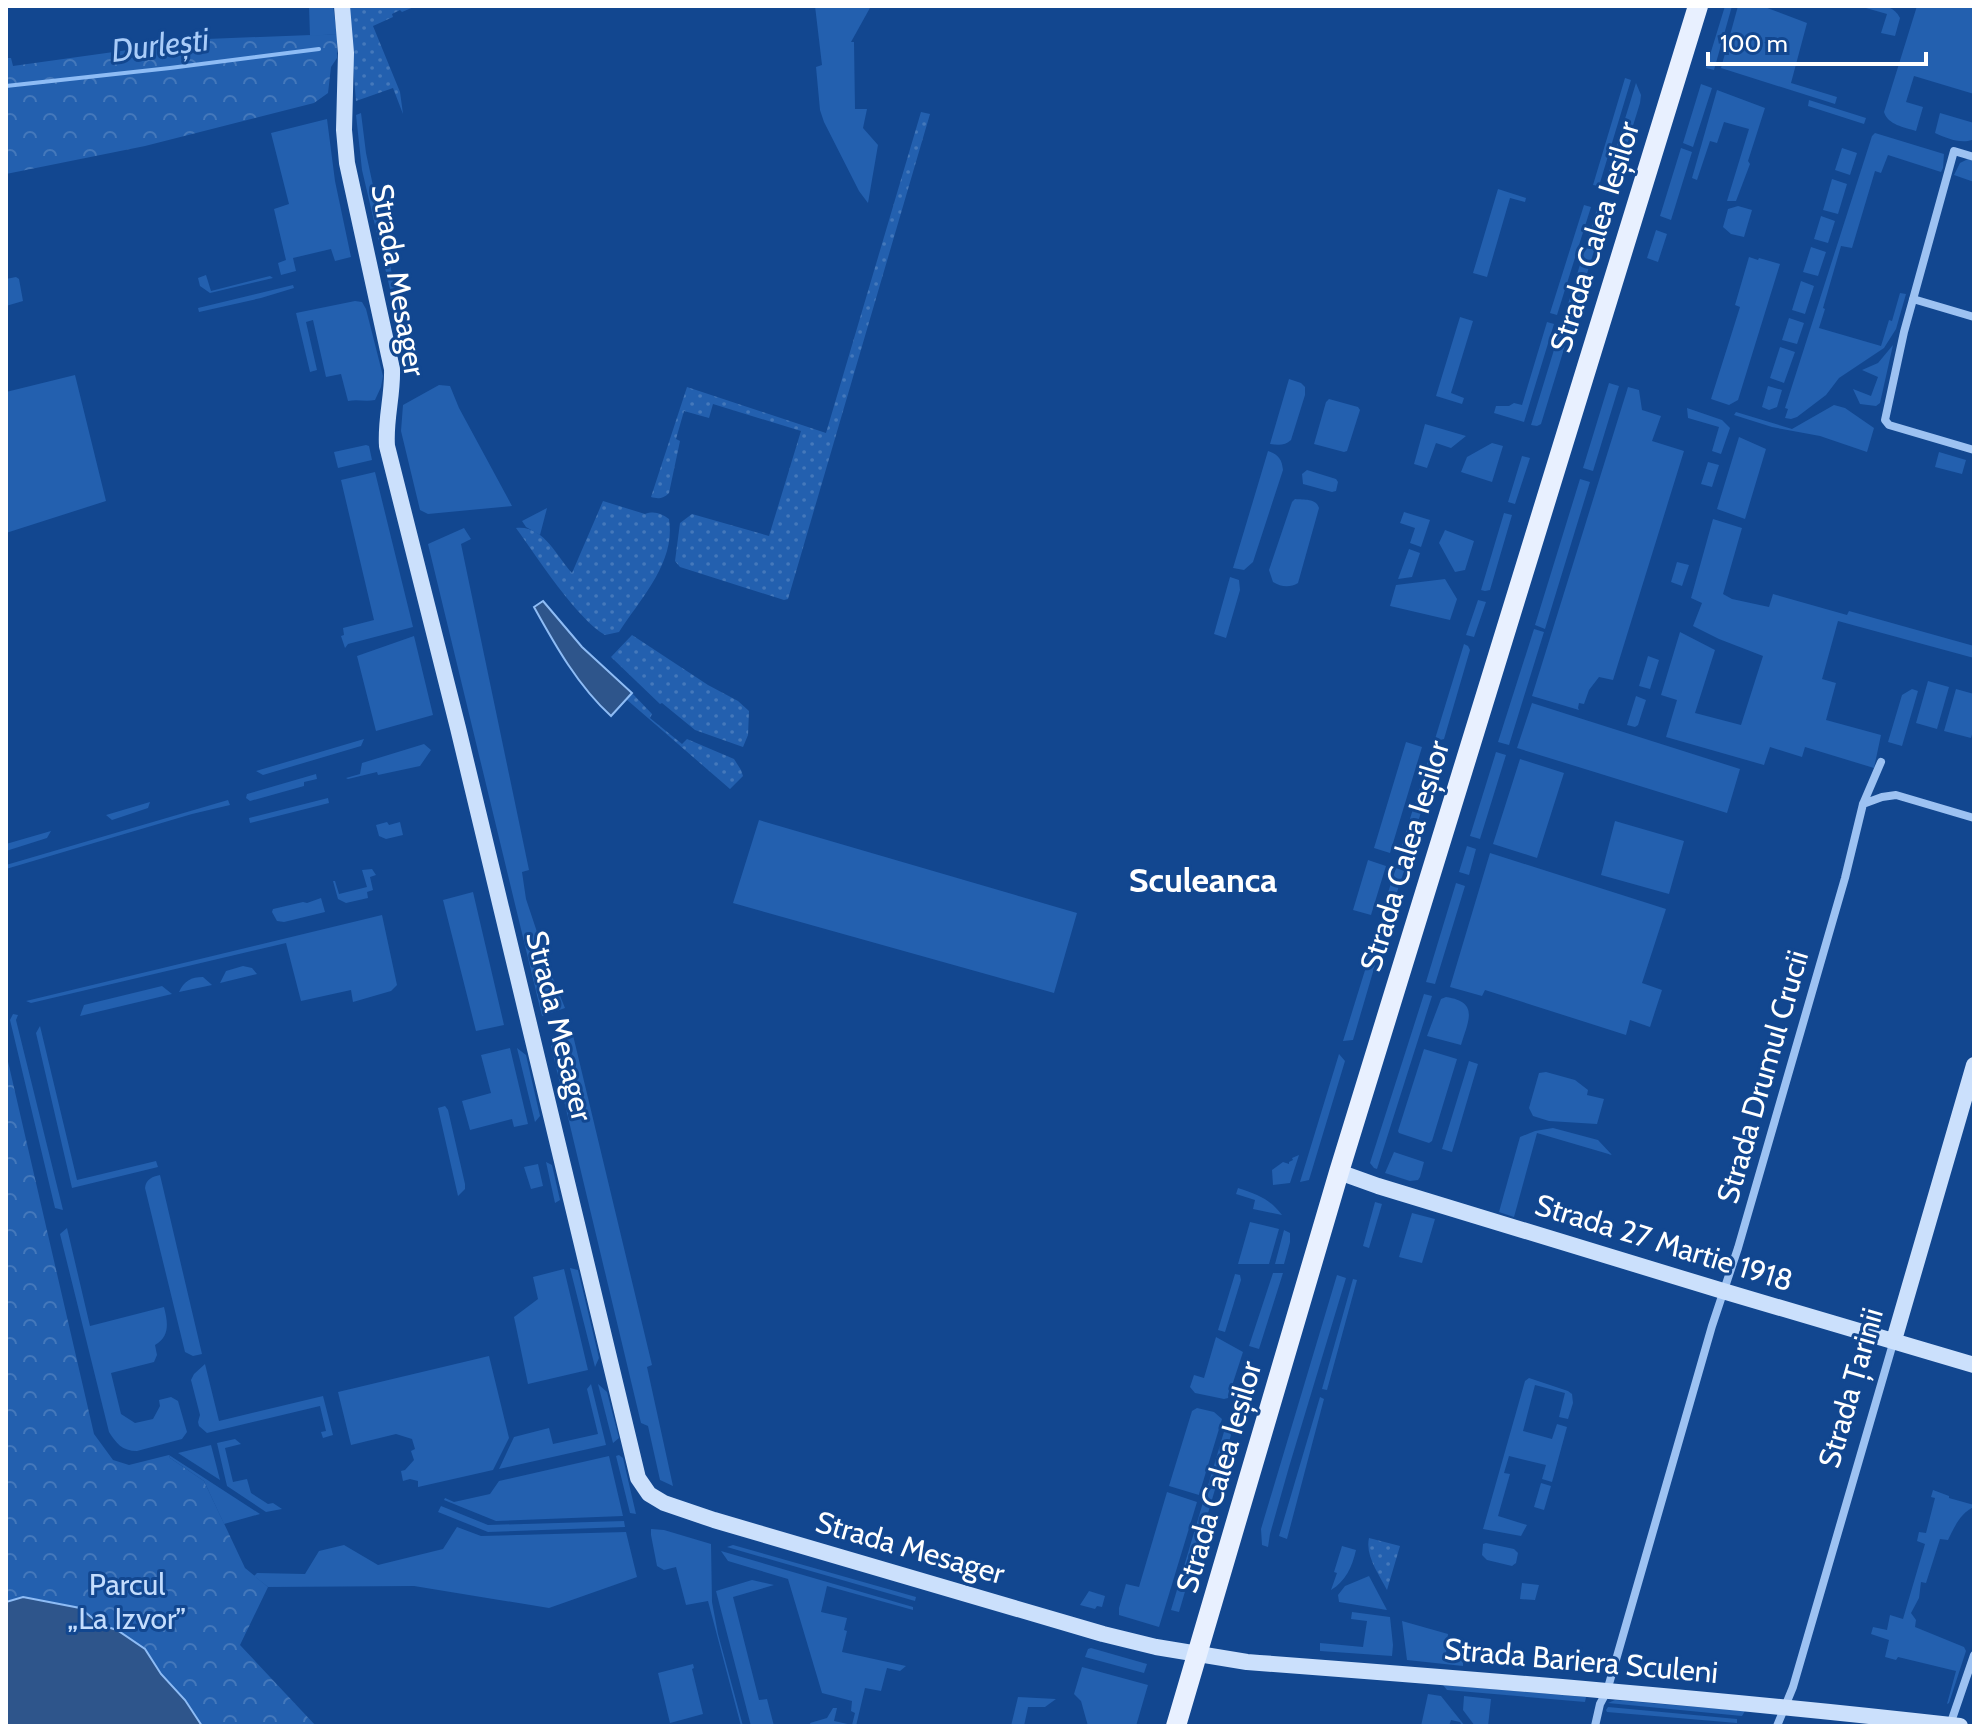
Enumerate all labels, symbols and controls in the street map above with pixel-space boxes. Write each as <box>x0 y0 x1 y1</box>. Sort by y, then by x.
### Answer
scale bar <box>1708 16 1926 66</box>
water label: Durlești <box>109 19 212 70</box>
text: 100 m <box>1720 29 1788 58</box>
street label: Strada Calea Ieșilor <box>1542 117 1648 357</box>
street label: Strada Mesager <box>363 181 434 379</box>
street label: Strada Calea Ieșilor <box>1352 736 1458 976</box>
district label: Sculeanca <box>1129 859 1277 901</box>
street label: Strada Mesager <box>518 927 601 1125</box>
street label: Strada Drumul Crucii <box>1709 946 1816 1207</box>
street label: Strada 27 Martie 1918 <box>1531 1186 1798 1299</box>
street label: Strada Țarinii <box>1810 1304 1892 1472</box>
street label: Strada Calea Ieșilor <box>1168 1356 1270 1597</box>
street label: Strada Mesager <box>811 1503 1009 1592</box>
park label: Parcul „La Izvor” <box>68 1566 186 1637</box>
street label: Strada Bariera Sculeni <box>1443 1630 1720 1691</box>

